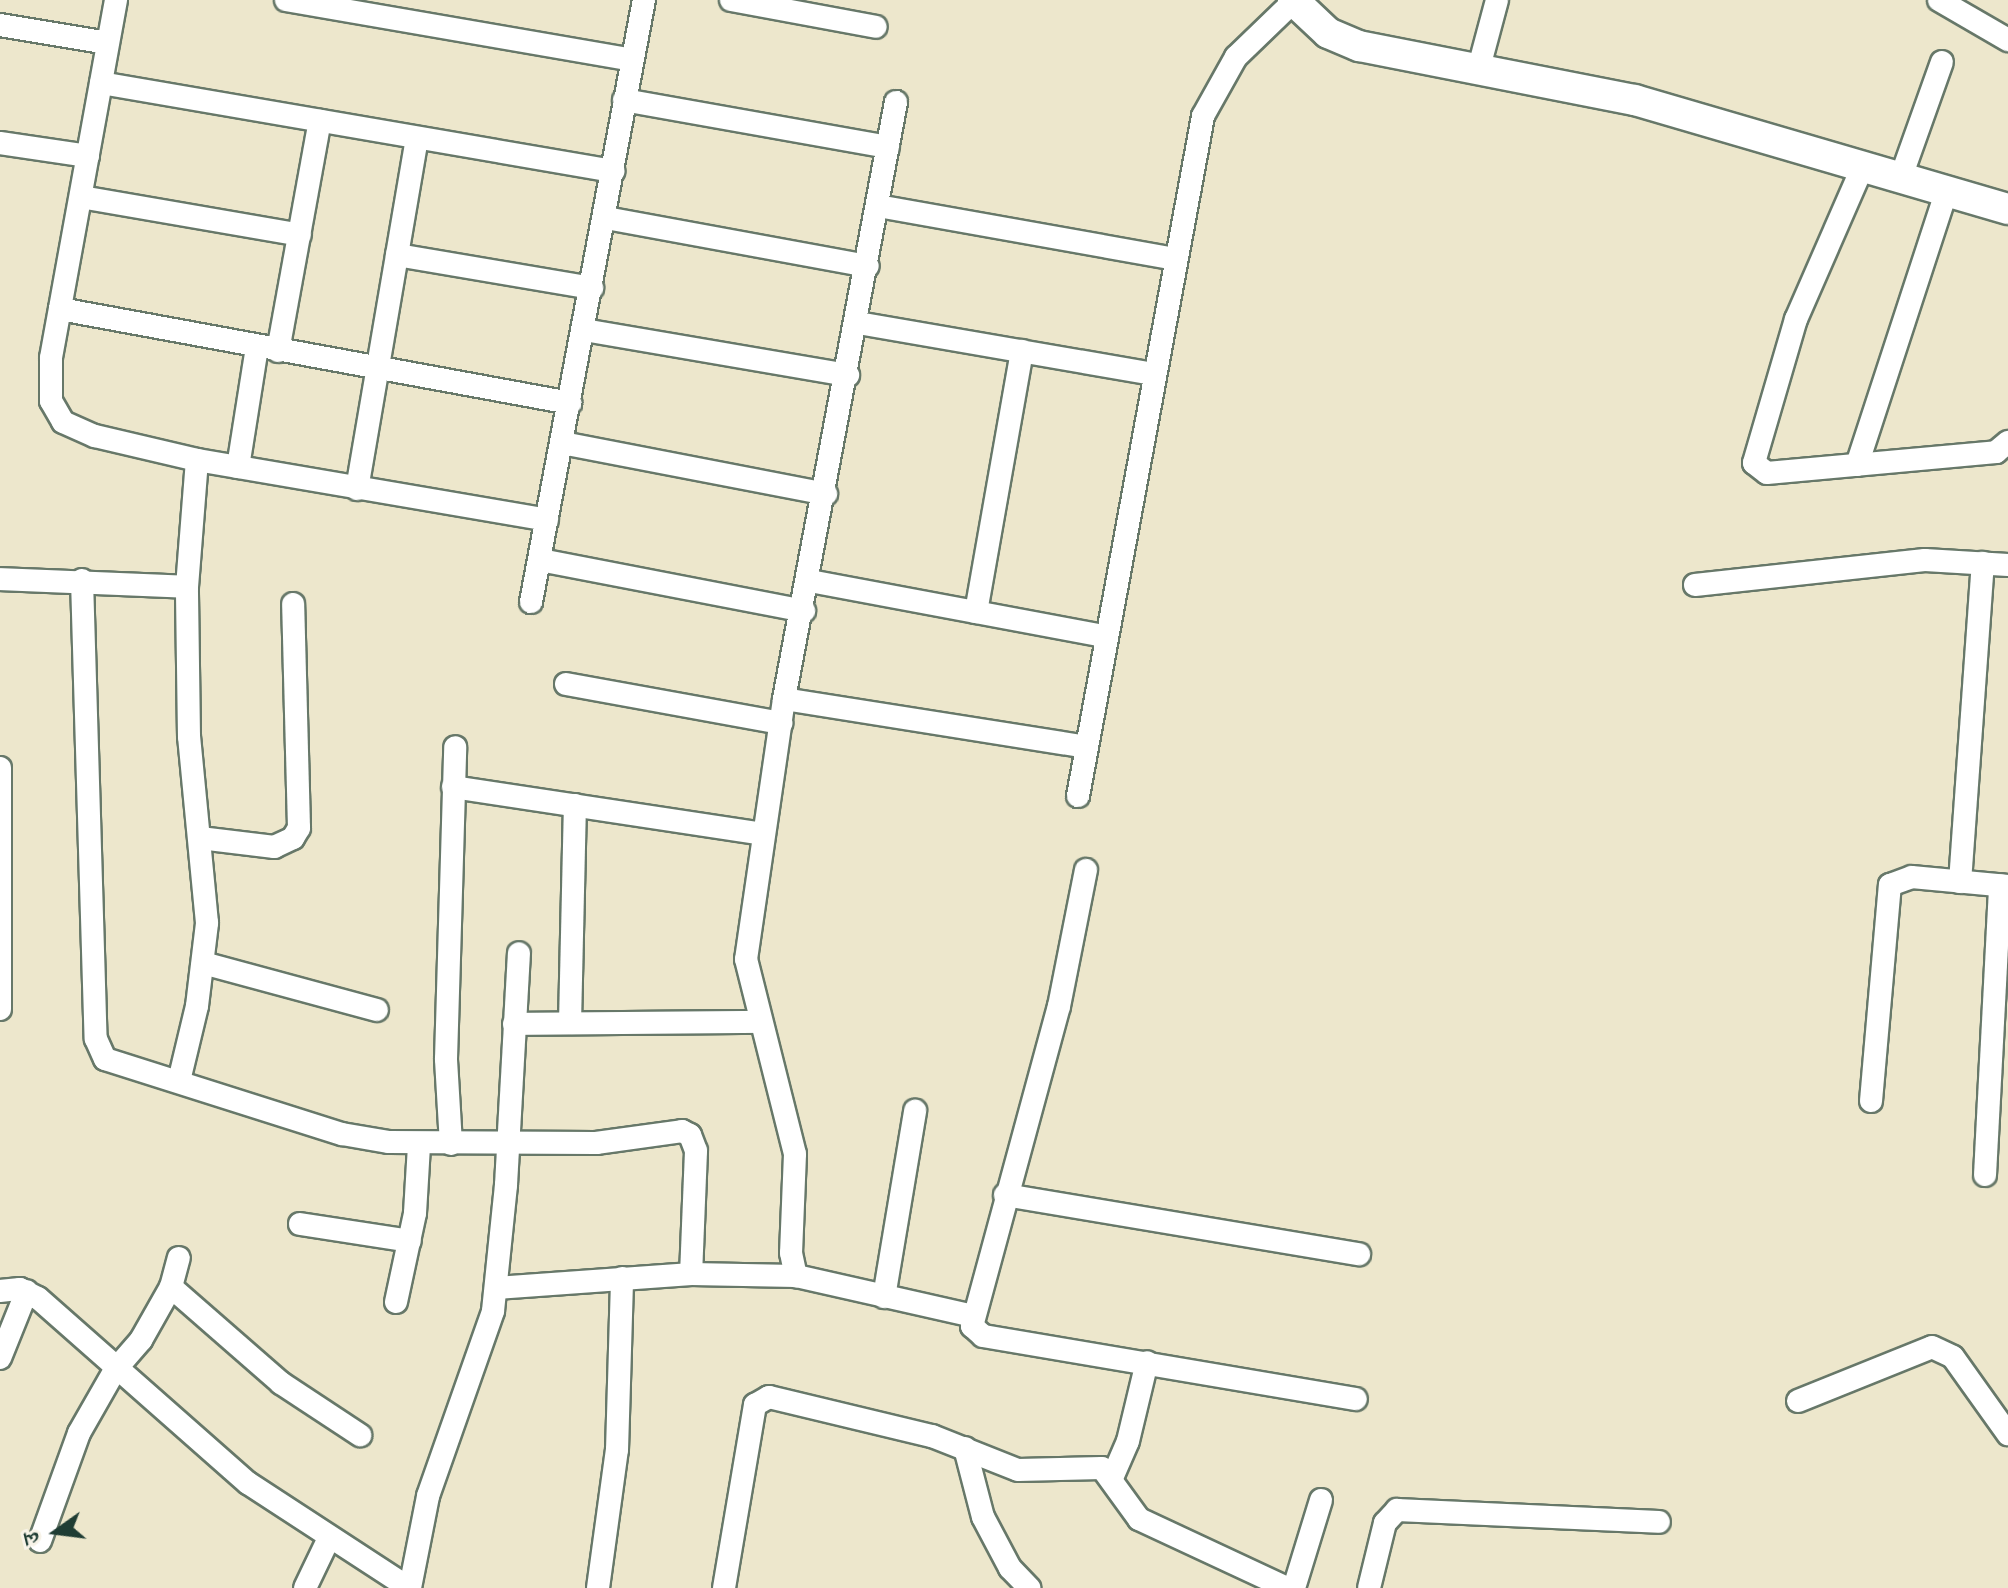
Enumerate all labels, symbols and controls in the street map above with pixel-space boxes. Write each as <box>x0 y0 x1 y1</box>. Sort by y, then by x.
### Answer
north arrow <box>16 1492 96 1572</box>
text: उ <box>21 1530 45 1546</box>

